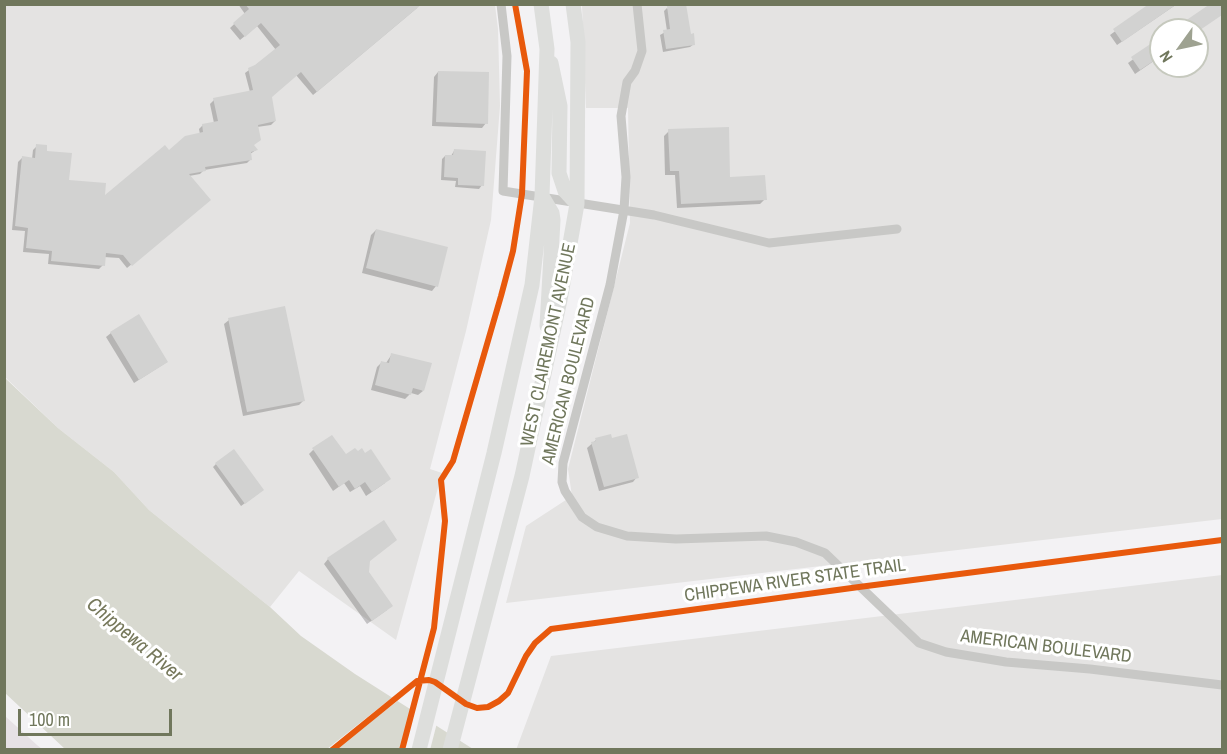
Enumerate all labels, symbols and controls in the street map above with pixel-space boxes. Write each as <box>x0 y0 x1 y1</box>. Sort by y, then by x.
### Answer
north arrow <box>1149 18 1209 78</box>
text: N <box>1154 47 1177 67</box>
street label: WEST CLAIREMONT AVENUE <box>517 241 581 449</box>
street label: AMERICAN BOULEVARD <box>538 295 600 467</box>
street label: CHIPPEWA RIVER STATE TRAIL <box>683 555 907 607</box>
water label: Chippewa River <box>81 593 187 687</box>
street label: AMERICAN BOULEVARD <box>959 626 1133 668</box>
scale bar <box>21 697 176 735</box>
text: 100 m <box>29 707 70 732</box>

